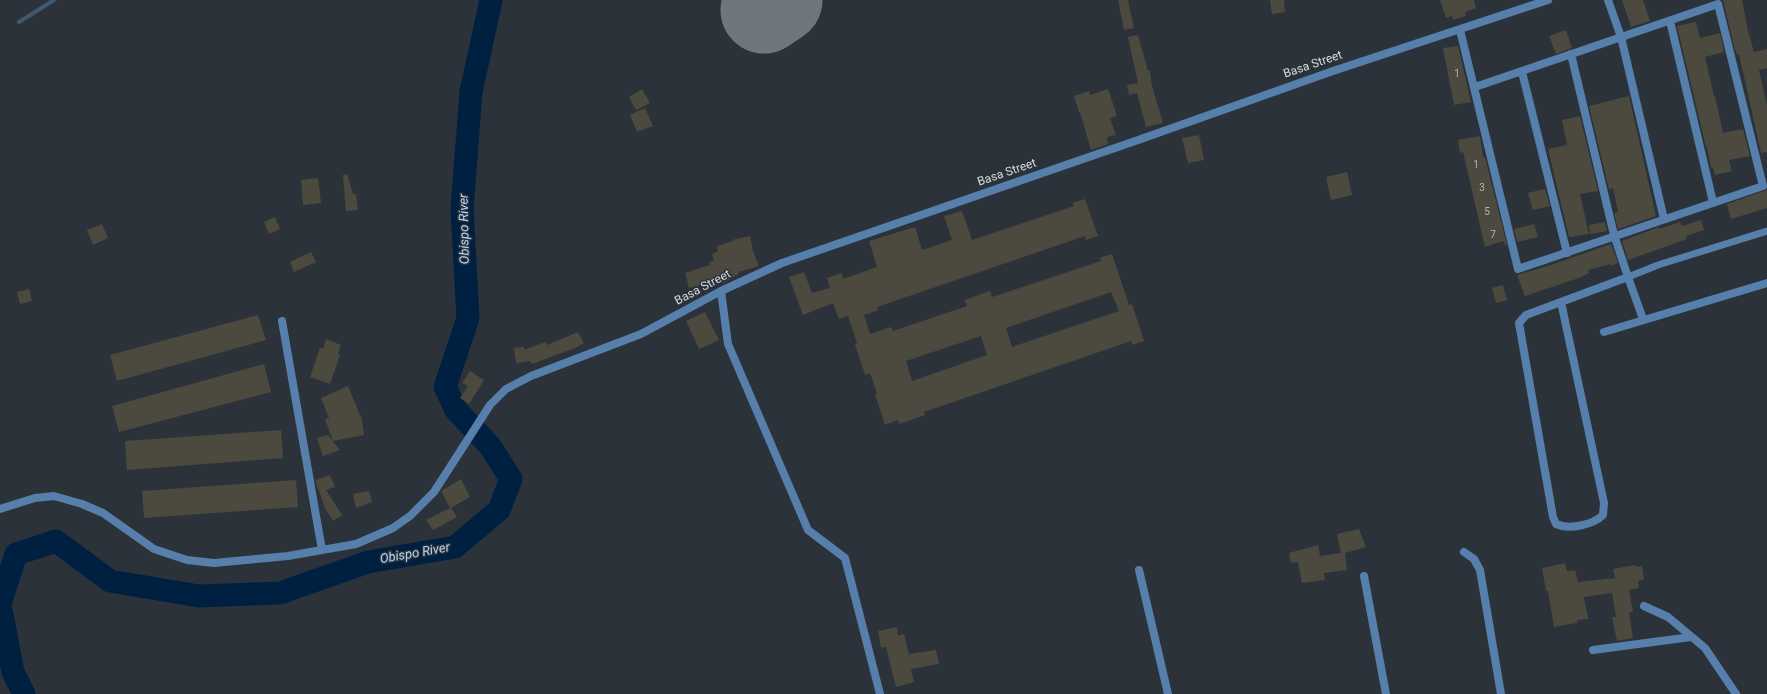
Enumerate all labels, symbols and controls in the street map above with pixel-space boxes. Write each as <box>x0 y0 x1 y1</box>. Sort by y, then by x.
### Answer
street label: Basa Street <box>1282 48 1344 82</box>
house number: 1 <box>1454 68 1460 80</box>
street label: Basa Street <box>976 156 1038 190</box>
house number: 1 <box>1473 159 1479 171</box>
house number: 3 <box>1479 182 1485 194</box>
water label: Obispo River <box>457 194 473 264</box>
house number: 5 <box>1484 206 1490 218</box>
house number: 7 <box>1490 229 1496 241</box>
street label: Basa Street <box>673 267 733 309</box>
water label: Obispo River <box>379 540 451 568</box>

